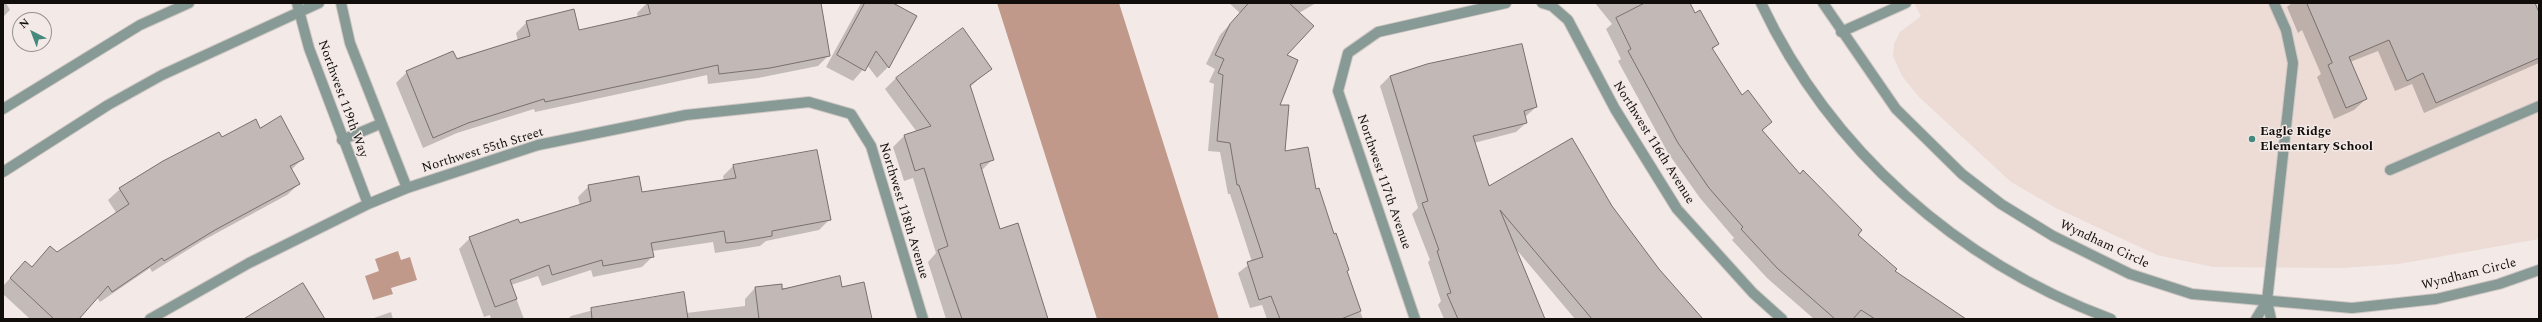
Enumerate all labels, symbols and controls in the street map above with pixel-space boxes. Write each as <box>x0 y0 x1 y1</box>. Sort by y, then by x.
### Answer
north arrow <box>12 12 52 52</box>
text: N <box>15 14 33 33</box>
street label: Northwest 119th Way <box>313 38 371 160</box>
street label: Northwest 116th Avenue <box>1609 79 1697 207</box>
street label: Northwest 117th Avenue <box>1353 112 1413 252</box>
place label: Eagle Ridge Elementary School <box>2260 124 2373 155</box>
street label: Northwest 55th Street <box>420 125 546 177</box>
marker: Eagle Ridge Elementary School <box>2247 134 2257 144</box>
street label: Northwest 118th Avenue <box>875 141 931 281</box>
street label: Wyndham Circle <box>2057 217 2151 273</box>
street label: Wyndham Circle <box>2420 256 2518 294</box>

